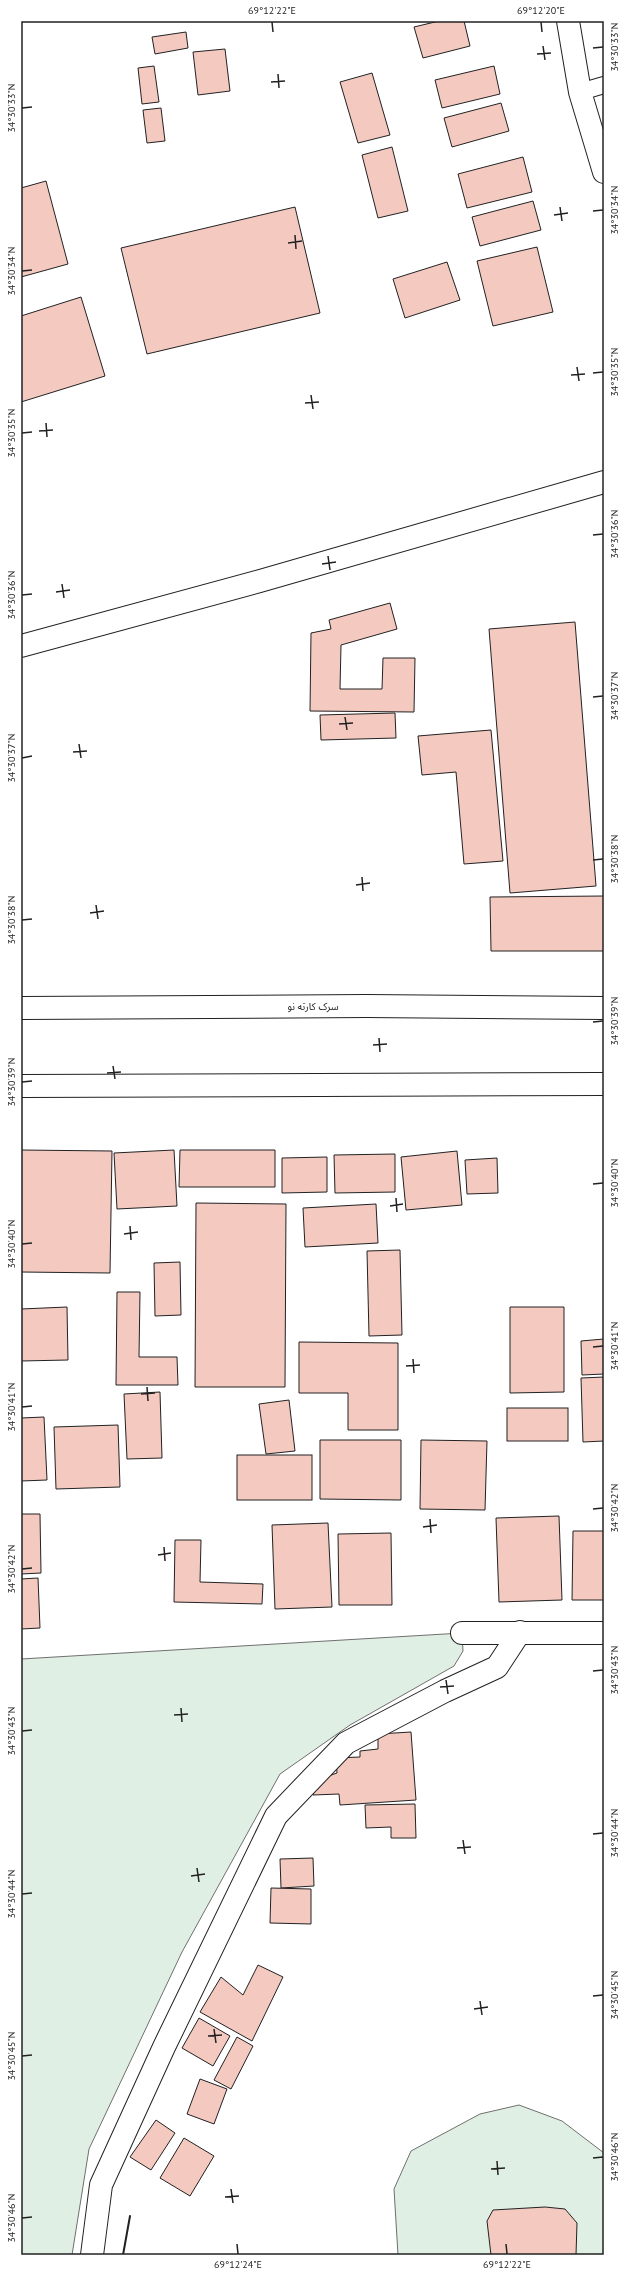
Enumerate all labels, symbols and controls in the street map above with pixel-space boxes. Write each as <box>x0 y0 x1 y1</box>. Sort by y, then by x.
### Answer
text: 69°12'22"E <box>248 4 296 17</box>
text: 69°12'20"E <box>517 4 565 17</box>
text: 34°30'33"N <box>608 22 621 72</box>
text: 34°30'33"N <box>5 83 18 133</box>
text: 34°30'34"N <box>608 185 621 235</box>
text: 34°30'34"N <box>5 246 18 296</box>
text: 34°30'35"N <box>608 347 621 397</box>
text: 34°30'35"N <box>5 408 18 458</box>
text: 34°30'36"N <box>608 509 621 559</box>
text: 34°30'36"N <box>5 570 18 620</box>
text: 34°30'37"N <box>608 671 621 721</box>
text: 34°30'37"N <box>5 733 18 783</box>
text: 34°30'38"N <box>608 834 621 884</box>
text: 34°30'38"N <box>5 895 18 945</box>
text: 34°30'39"N <box>608 996 621 1046</box>
street label: سرک کارته نو <box>287 1000 339 1013</box>
text: 34°30'39"N <box>5 1057 18 1107</box>
text: 34°30'40"N <box>608 1158 621 1208</box>
text: 34°30'40"N <box>5 1219 18 1269</box>
text: 34°30'41"N <box>608 1321 621 1371</box>
text: 34°30'41"N <box>5 1382 18 1432</box>
text: 34°30'42"N <box>608 1483 621 1533</box>
text: 34°30'42"N <box>5 1544 18 1594</box>
text: 34°30'43"N <box>608 1645 621 1695</box>
text: 34°30'43"N <box>5 1706 18 1756</box>
text: 34°30'44"N <box>608 1808 621 1858</box>
text: 34°30'44"N <box>5 1869 18 1919</box>
text: 34°30'45"N <box>608 1970 621 2020</box>
text: 34°30'45"N <box>5 2031 18 2081</box>
text: 34°30'46"N <box>608 2132 621 2182</box>
text: 34°30'46"N <box>5 2193 18 2243</box>
text: 69°12'24"E <box>214 2258 262 2271</box>
text: 69°12'22"E <box>483 2258 531 2271</box>

